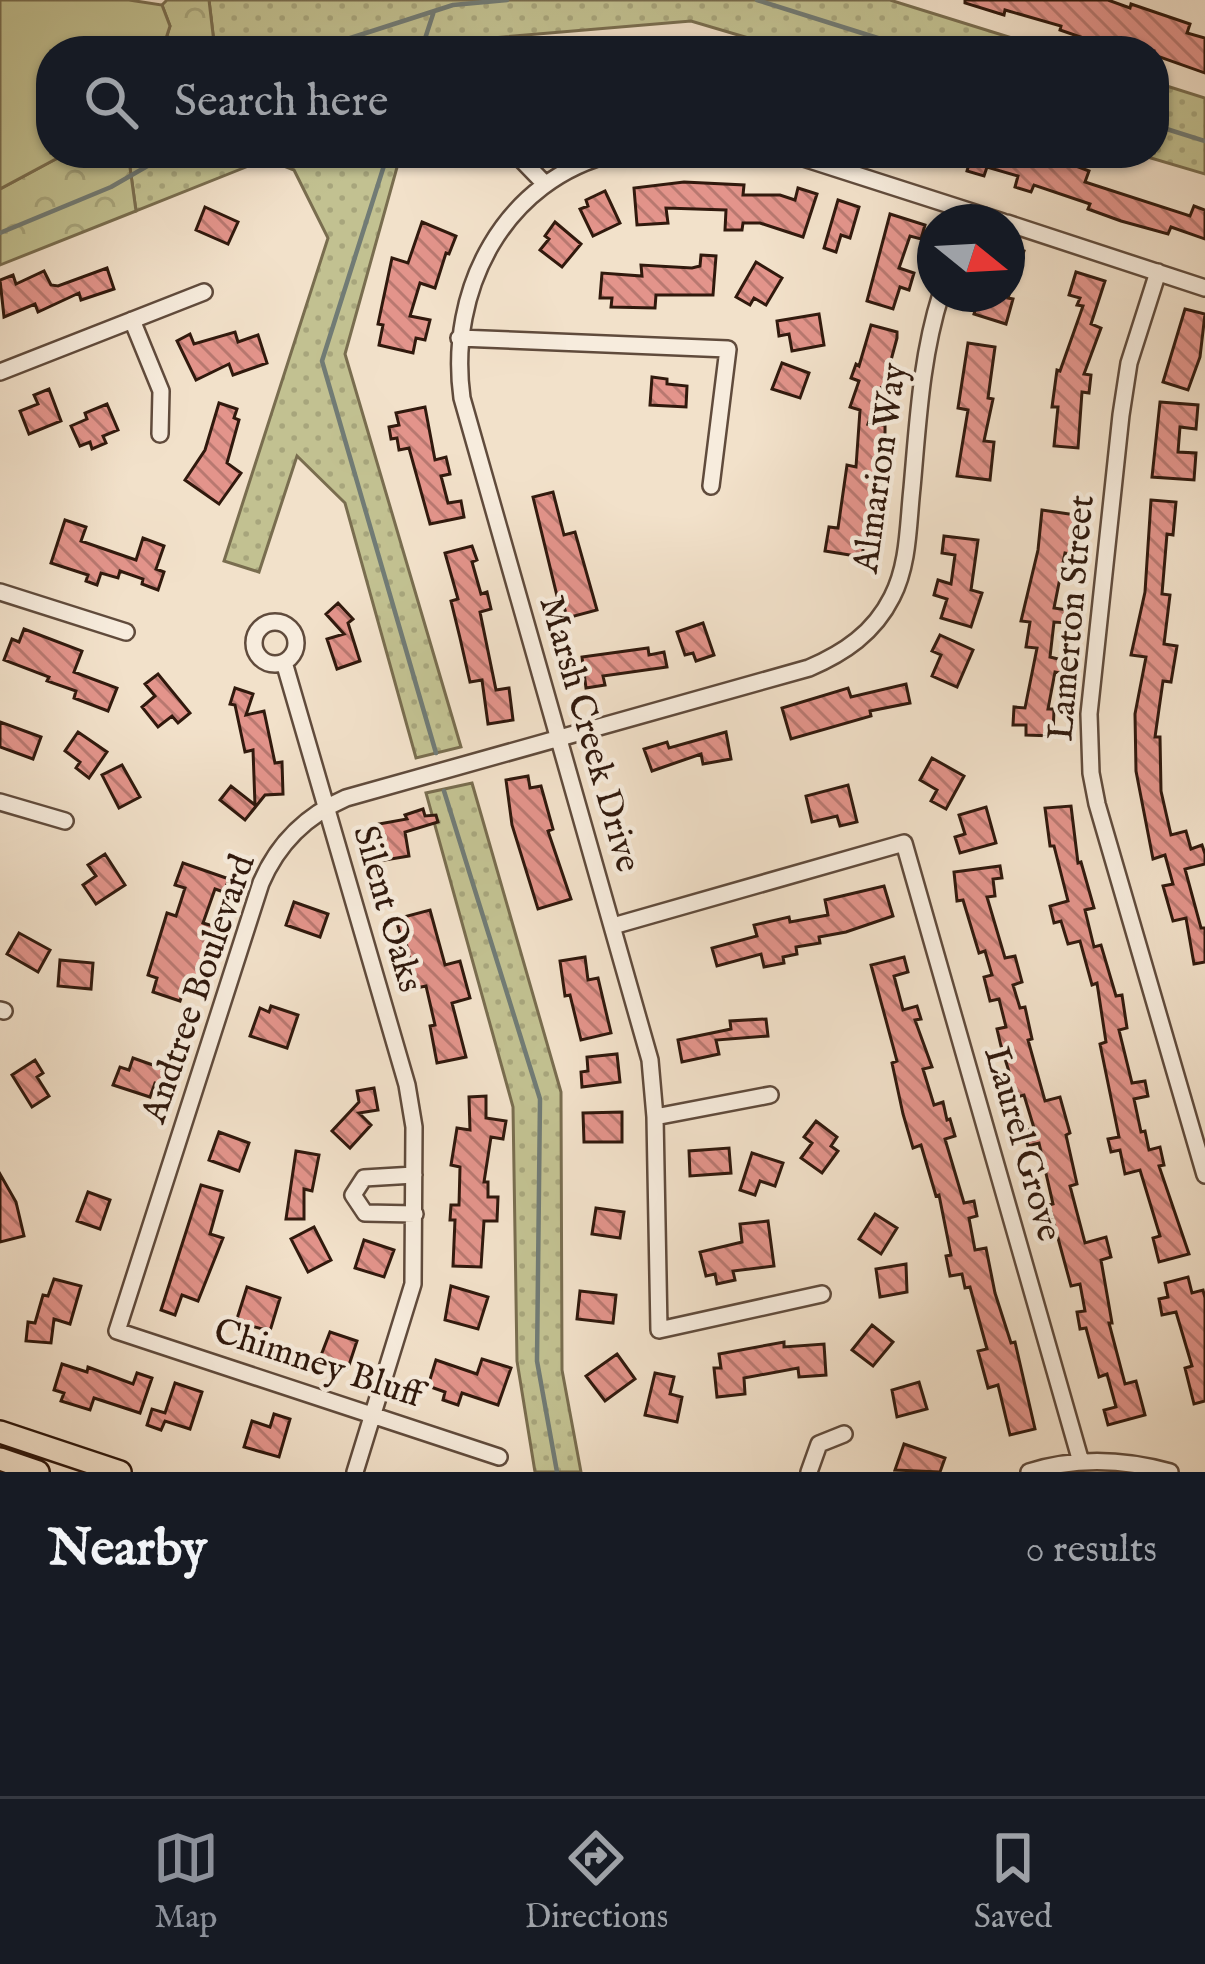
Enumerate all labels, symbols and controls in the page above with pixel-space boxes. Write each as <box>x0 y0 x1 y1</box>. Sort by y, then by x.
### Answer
search box <box>36 36 1169 168</box>
icon: search <box>78 69 144 135</box>
text: Search here <box>174 74 388 131</box>
north arrow <box>917 204 1025 312</box>
street label: Almarion Way <box>843 360 919 577</box>
street label: Lamerton Street <box>1038 493 1106 743</box>
street label: Marsh Creek Drive <box>528 591 650 877</box>
street label: Silent Oaks <box>341 821 433 997</box>
street label: Andtree Boulevard <box>131 848 267 1130</box>
street label: Laurel Grove <box>972 1041 1072 1247</box>
street label: Chimney Bluff <box>208 1309 432 1421</box>
text: Nearby <box>48 1518 207 1583</box>
text: 0 results <box>1025 1526 1157 1575</box>
tab: Map <box>153 1825 219 1939</box>
tab: Directions <box>525 1825 668 1939</box>
tab: Saved <box>974 1825 1052 1939</box>

